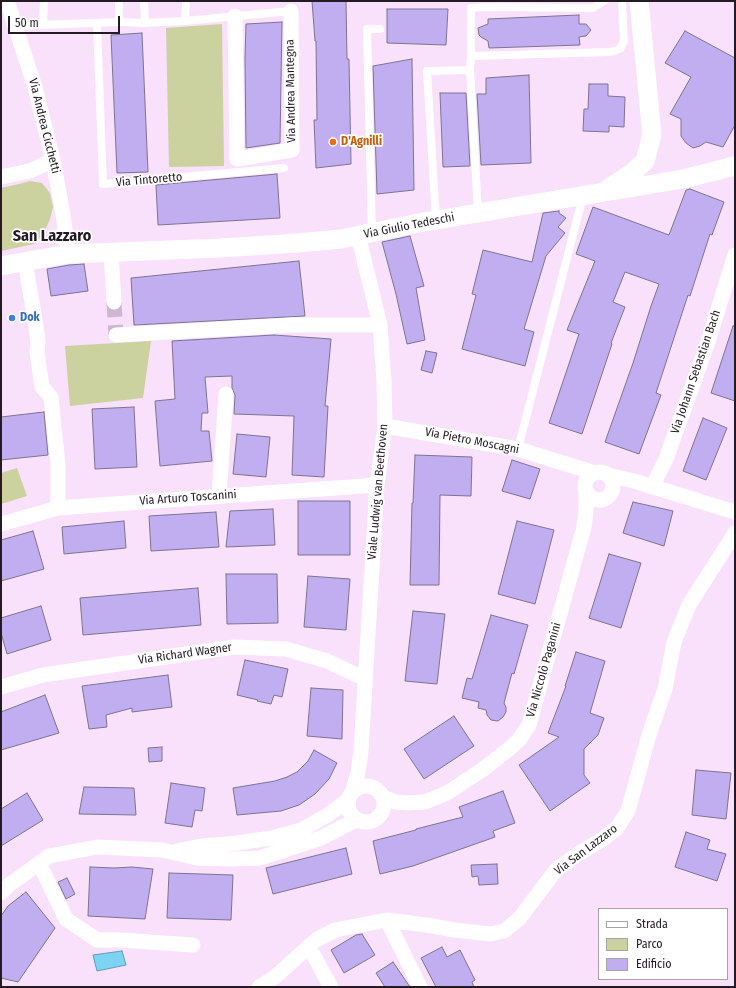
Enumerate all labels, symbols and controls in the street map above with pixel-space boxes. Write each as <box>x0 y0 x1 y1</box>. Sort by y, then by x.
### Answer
scale bar <box>10 8 122 34</box>
text: 50 m <box>15 16 39 30</box>
street label: Via Andrea Mantegna <box>283 39 299 143</box>
street label: Via Andrea Cicchetti <box>25 77 63 175</box>
place label: D'Agnilli <box>341 135 382 149</box>
marker: D'Agnilli <box>328 137 338 147</box>
street label: Via Tintoretto <box>115 170 183 190</box>
street label: Via Giulio Tedeschi <box>362 210 456 242</box>
district label: San Lazzaro <box>13 227 91 247</box>
street label: Via Johann Sebastian Bach <box>668 308 724 436</box>
place label: Dok <box>20 311 40 325</box>
marker: Dok <box>7 313 17 323</box>
street label: Viale Ludwig van Beethoven <box>365 423 391 561</box>
street label: Via Pietro Moscagni <box>424 425 520 457</box>
street label: Via Arturo Toscanini <box>139 487 237 509</box>
street label: Via Niccolò Paganini <box>524 621 564 719</box>
street label: Via Richard Wagner <box>137 640 233 668</box>
street label: Via San Lazzaro <box>552 822 620 878</box>
legend <box>598 908 728 980</box>
text: Strada <box>636 917 668 931</box>
text: Parco <box>636 937 663 951</box>
text: Edificio <box>636 957 672 971</box>

